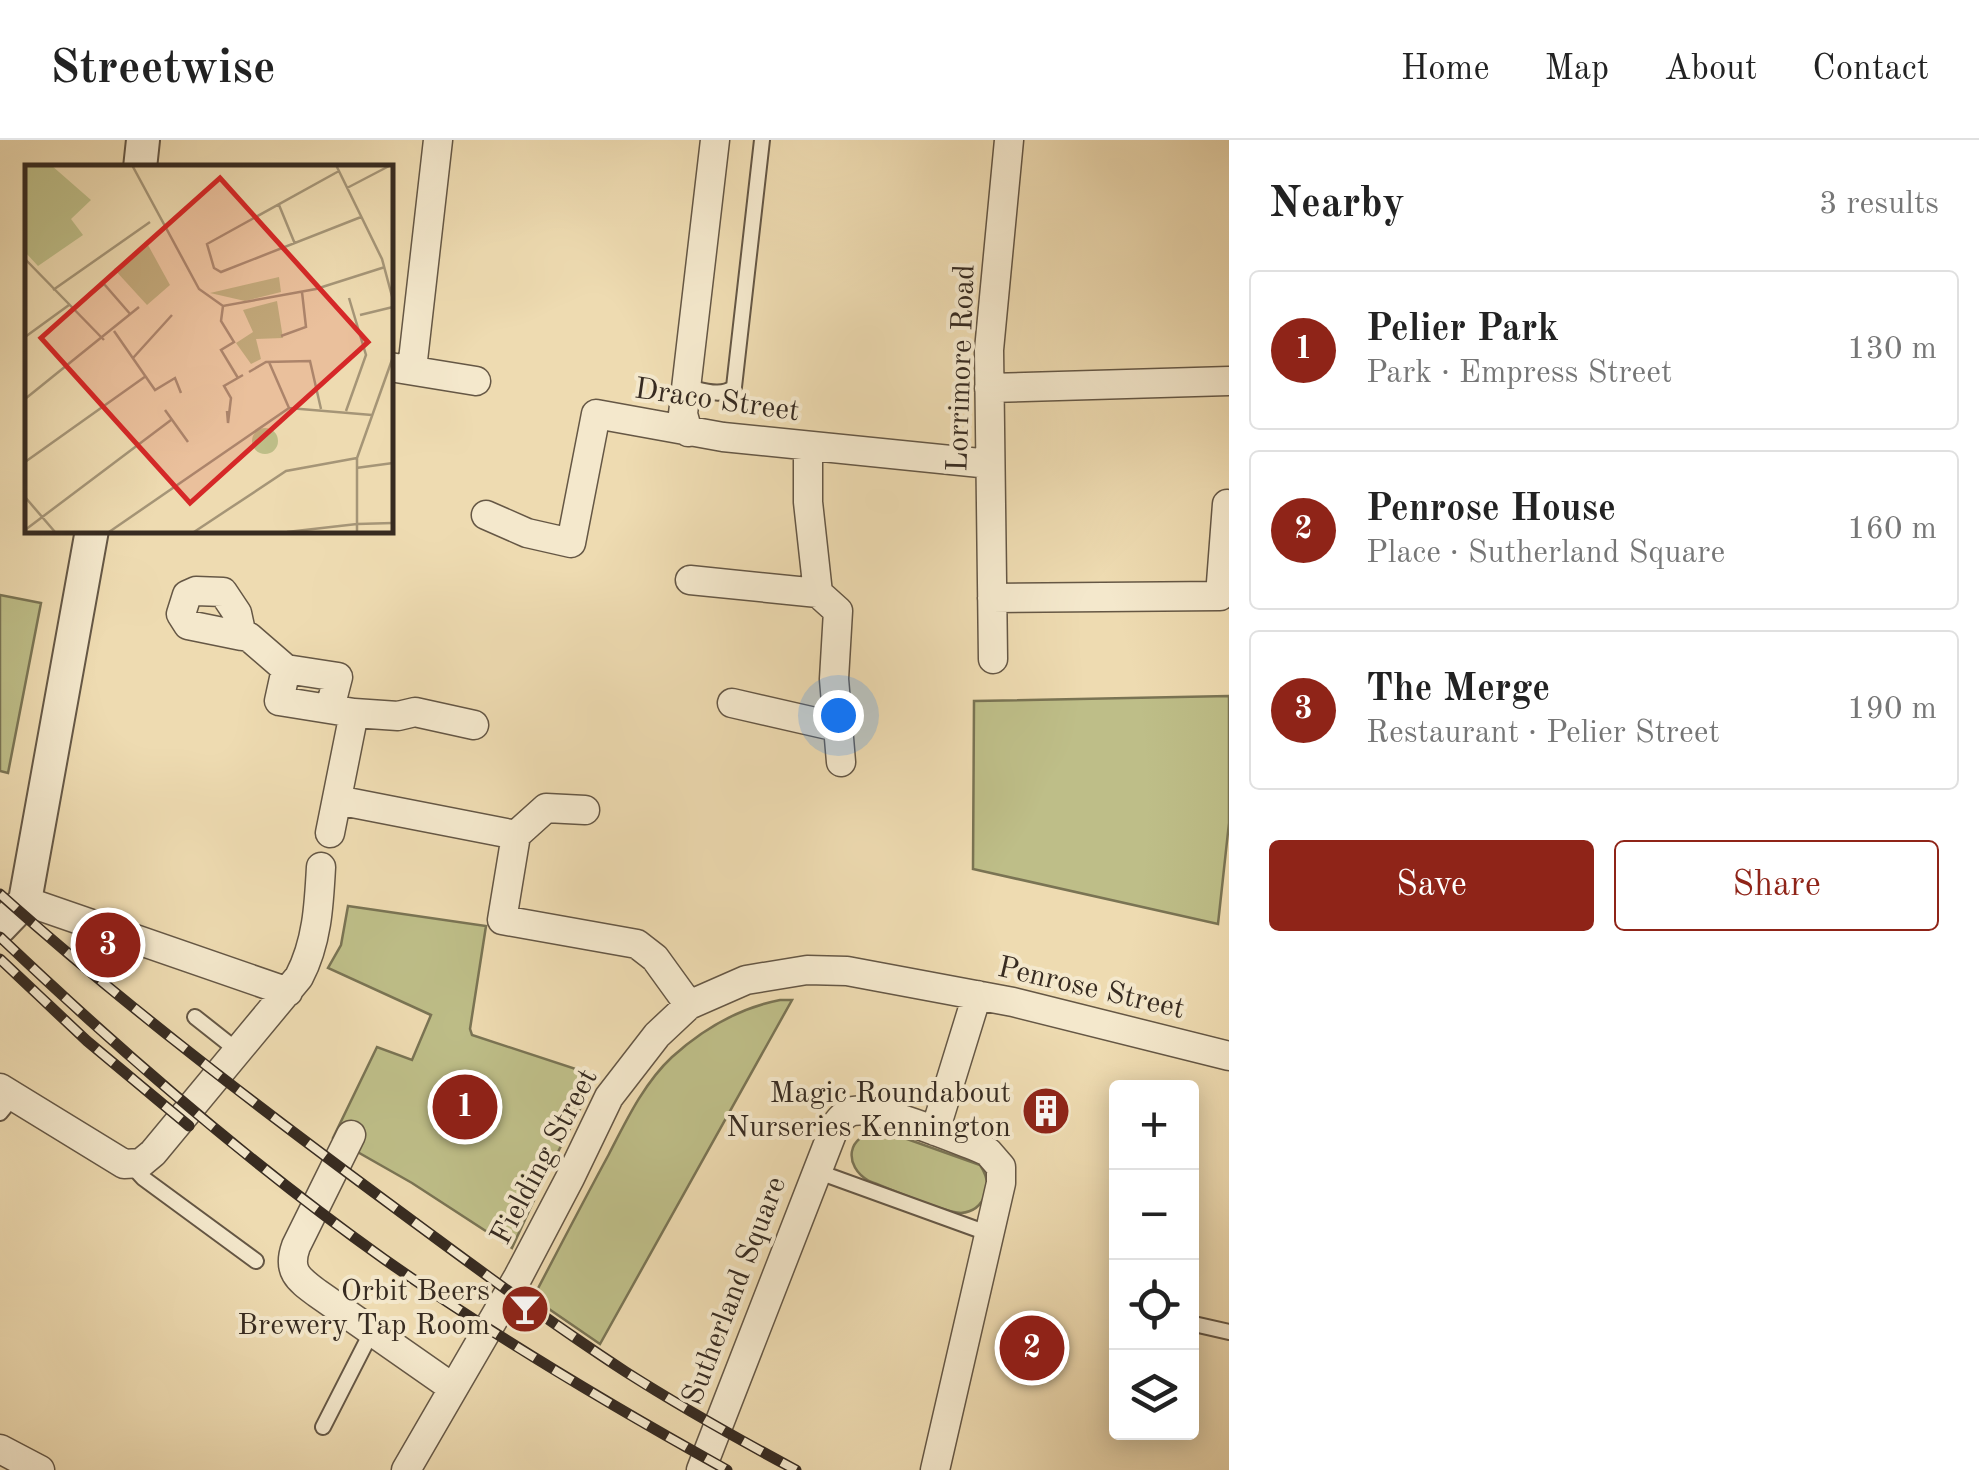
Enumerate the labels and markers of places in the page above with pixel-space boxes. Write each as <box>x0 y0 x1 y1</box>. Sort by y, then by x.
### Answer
pin: 3 <box>76 908 140 982</box>
pin: 1 <box>432 1070 498 1144</box>
place label: Magic Roundabout Nurseries Kennington <box>726 1079 1011 1143</box>
building icon: Magic Roundabout Nurseries Kennington <box>1020 1085 1072 1137</box>
place label: Orbit Beers Brewery Tap Room <box>237 1277 490 1341</box>
bar icon: Orbit Beers Brewery Tap Room <box>499 1283 551 1335</box>
pin: 2 <box>1000 1310 1064 1386</box>

